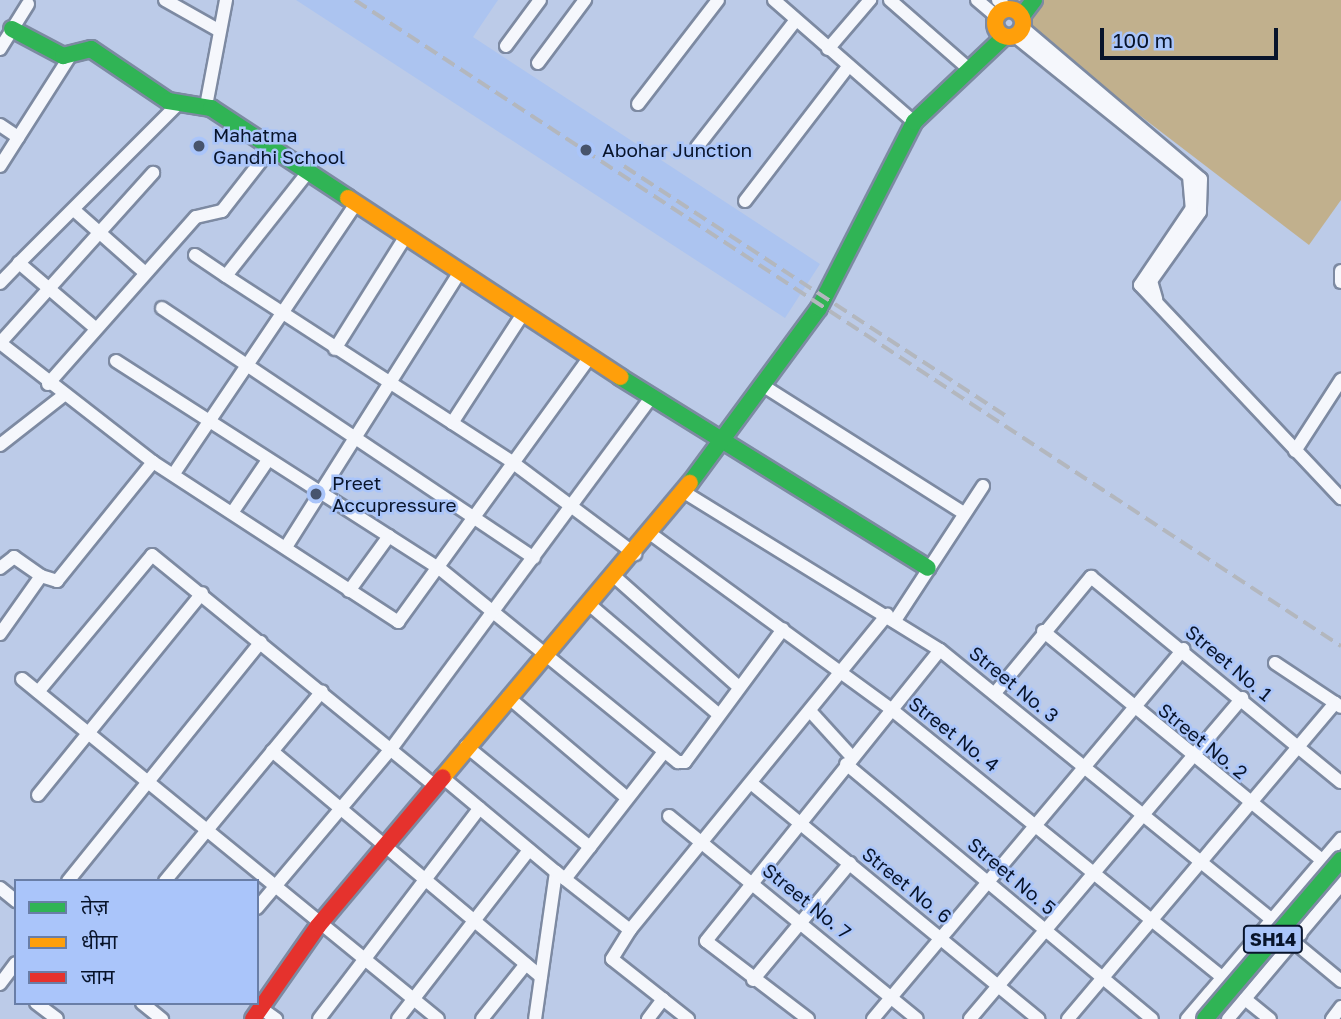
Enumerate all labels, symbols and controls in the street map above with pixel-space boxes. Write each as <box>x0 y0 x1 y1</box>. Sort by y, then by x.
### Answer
scale bar <box>1103 14 1282 58</box>
text: 100 m <box>1113 27 1173 53</box>
place label: Mahatma Gandhi School <box>213 124 345 168</box>
marker: Mahatma Gandhi School <box>191 138 207 154</box>
place label: Abohar Junction <box>602 139 752 161</box>
marker: Abohar Junction <box>576 140 596 160</box>
place label: Preet Accupressure <box>332 472 457 516</box>
marker: Preet Accupressure <box>306 484 326 504</box>
street label: Street No. 1 <box>1181 620 1277 706</box>
street label: Street No. 3 <box>965 641 1063 727</box>
street label: Street No. 4 <box>904 692 1004 776</box>
street label: Street No. 2 <box>1154 698 1252 784</box>
street label: Street No. 5 <box>963 833 1061 919</box>
street label: Street No. 6 <box>858 842 956 928</box>
street label: Street No. 7 <box>758 858 856 944</box>
legend <box>14 879 259 1005</box>
text: तेज़ <box>81 893 109 919</box>
road number: SH14 <box>1242 924 1304 954</box>
text: धीमा <box>81 928 117 954</box>
text: जाम <box>81 963 115 989</box>

